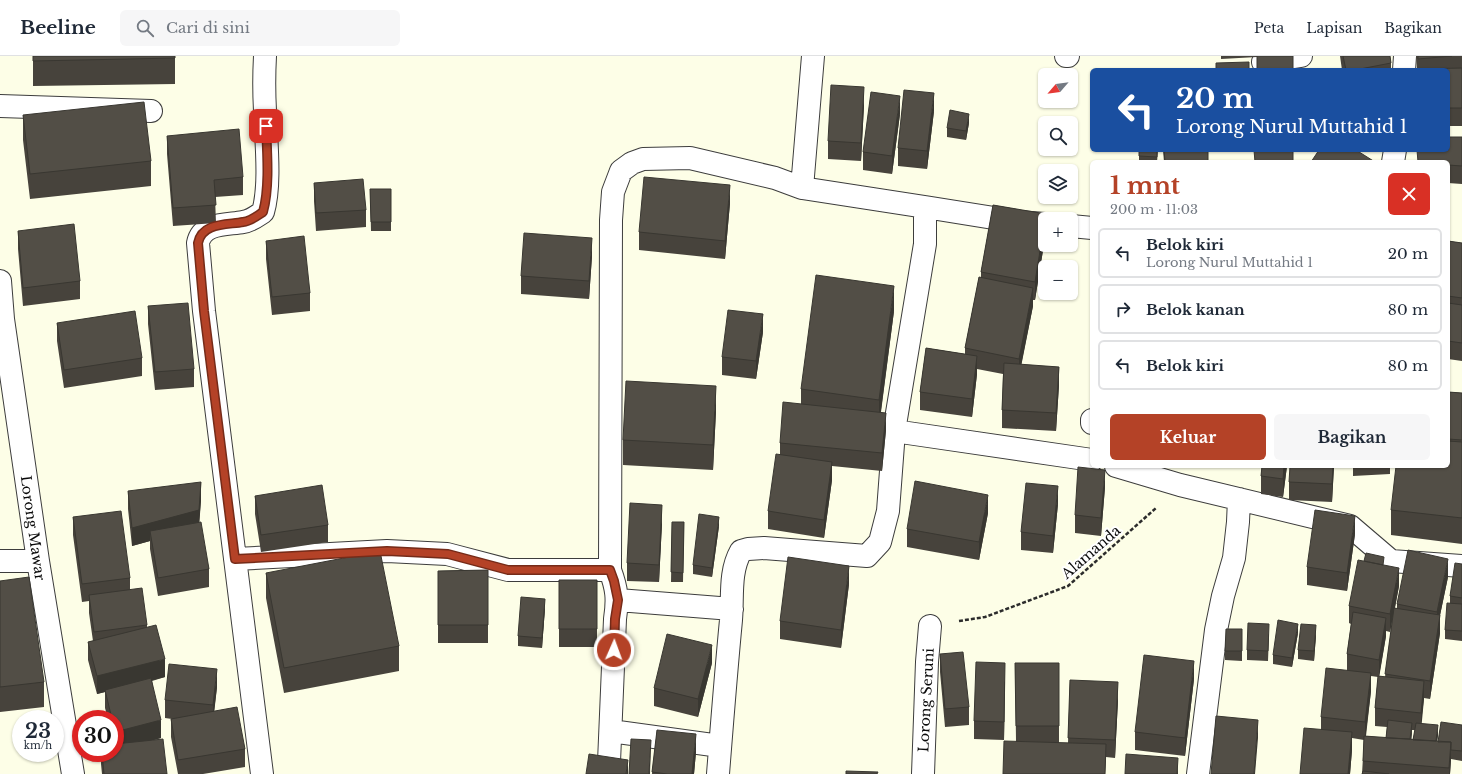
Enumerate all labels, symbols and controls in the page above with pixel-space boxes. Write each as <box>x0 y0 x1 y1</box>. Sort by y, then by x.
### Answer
search box <box>120 10 400 46</box>
text: Beeline <box>20 16 96 39</box>
icon: search <box>134 17 156 39</box>
text: Cari di sini <box>166 18 250 37</box>
text: Peta <box>1254 19 1284 37</box>
text: Lapisan <box>1306 19 1362 37</box>
text: Bagikan <box>1384 19 1442 37</box>
north arrow <box>1038 68 1078 108</box>
map controls <box>1038 68 1078 300</box>
text: 20 m <box>1176 81 1254 116</box>
icon: left <box>1110 84 1162 136</box>
pin <box>249 109 283 143</box>
icon: arrive <box>255 115 277 137</box>
button: search <box>1038 116 1078 156</box>
text: Lorong Nurul Muttahid 1 <box>1176 116 1407 138</box>
button: layers <box>1038 164 1078 204</box>
text: 1 mnt <box>1110 171 1180 200</box>
button: close <box>1388 173 1430 215</box>
text: 200 m · 11:03 <box>1110 201 1198 218</box>
button: + <box>1038 212 1078 252</box>
text: Belok kiri <box>1146 235 1224 254</box>
icon: left <box>1112 242 1134 264</box>
text: 20 m <box>1388 244 1428 263</box>
text: Lorong Nurul Muttahid 1 <box>1146 254 1313 271</box>
button: − <box>1038 260 1078 300</box>
icon: right <box>1112 298 1134 320</box>
text: Belok kanan <box>1146 300 1245 319</box>
text: 80 m <box>1388 300 1428 319</box>
icon: left <box>1112 354 1134 376</box>
text: Belok kiri <box>1146 356 1224 375</box>
text: 80 m <box>1388 356 1428 375</box>
button: Keluar <box>1110 414 1266 460</box>
button: Bagikan <box>1274 414 1430 460</box>
street label: Lorong Mawar <box>17 474 49 582</box>
street label: Alamanda <box>1057 521 1125 583</box>
position arrow <box>593 629 635 671</box>
street label: Lorong Seruni <box>914 647 938 753</box>
speed limit sign: 30 <box>72 710 124 762</box>
text: 23 <box>25 719 51 743</box>
text: km/h <box>24 739 52 752</box>

